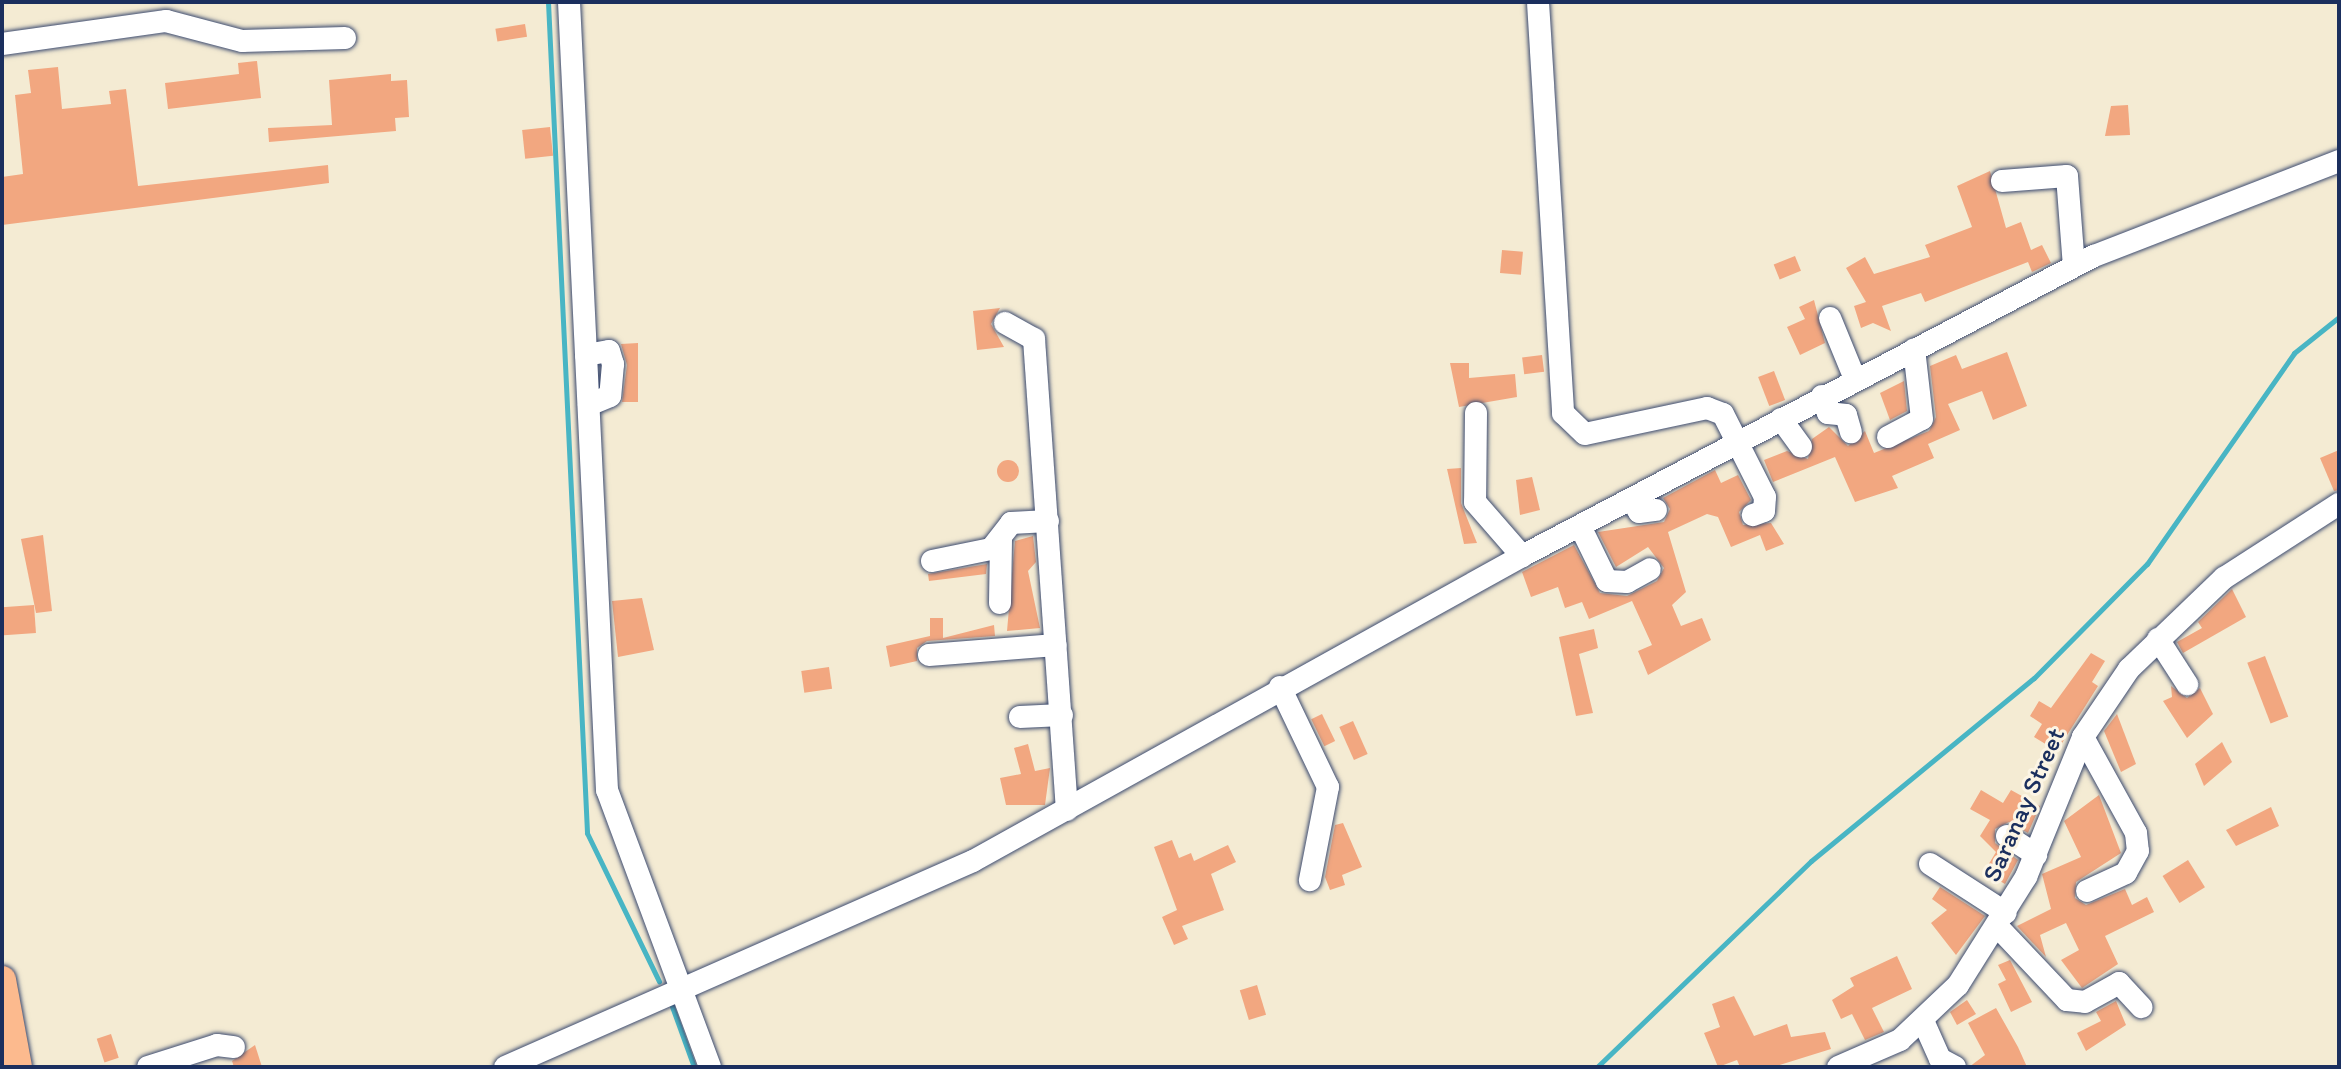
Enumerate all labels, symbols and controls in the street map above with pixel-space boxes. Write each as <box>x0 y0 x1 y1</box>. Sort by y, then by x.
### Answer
street label: Saranay Street <box>1976 723 2072 887</box>

